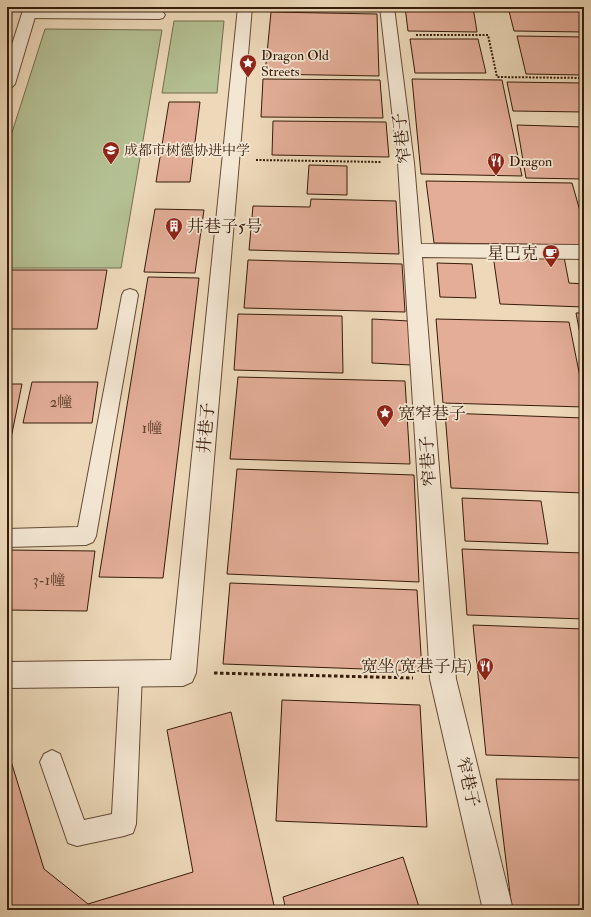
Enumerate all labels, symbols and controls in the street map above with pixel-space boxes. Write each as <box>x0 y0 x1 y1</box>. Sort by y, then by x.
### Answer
place label: Dragon Old Streets <box>261 47 329 80</box>
place icon: Dragon Old Streets <box>238 53 258 78</box>
street label: 窄巷子 <box>388 111 416 165</box>
school or university icon: 成都市树德协进中学 <box>101 140 121 165</box>
place label: 成都市树德协进中学 <box>124 142 250 159</box>
restaurant icon: Dragon <box>486 151 506 176</box>
place label: Dragon <box>509 153 552 170</box>
building icon: 井巷子5号 <box>164 216 184 241</box>
place label: 井巷子5号 <box>187 216 262 237</box>
place label: 星巴克 <box>487 243 538 264</box>
cafe icon: 星巴克 <box>541 243 561 268</box>
house number: 2幢 <box>50 393 72 412</box>
street label: 井巷子 <box>193 402 219 454</box>
place icon: 宽窄巷子 <box>375 403 395 428</box>
place label: 宽窄巷子 <box>398 403 466 424</box>
house number: 1幢 <box>142 419 162 438</box>
street label: 窄巷子 <box>416 435 440 487</box>
house number: 3-1幢 <box>33 571 65 590</box>
place label: 宽坐(宽巷子店) <box>361 656 472 677</box>
restaurant icon: 宽坐(宽巷子店) <box>475 656 495 681</box>
street label: 窄巷子 <box>452 755 484 809</box>

